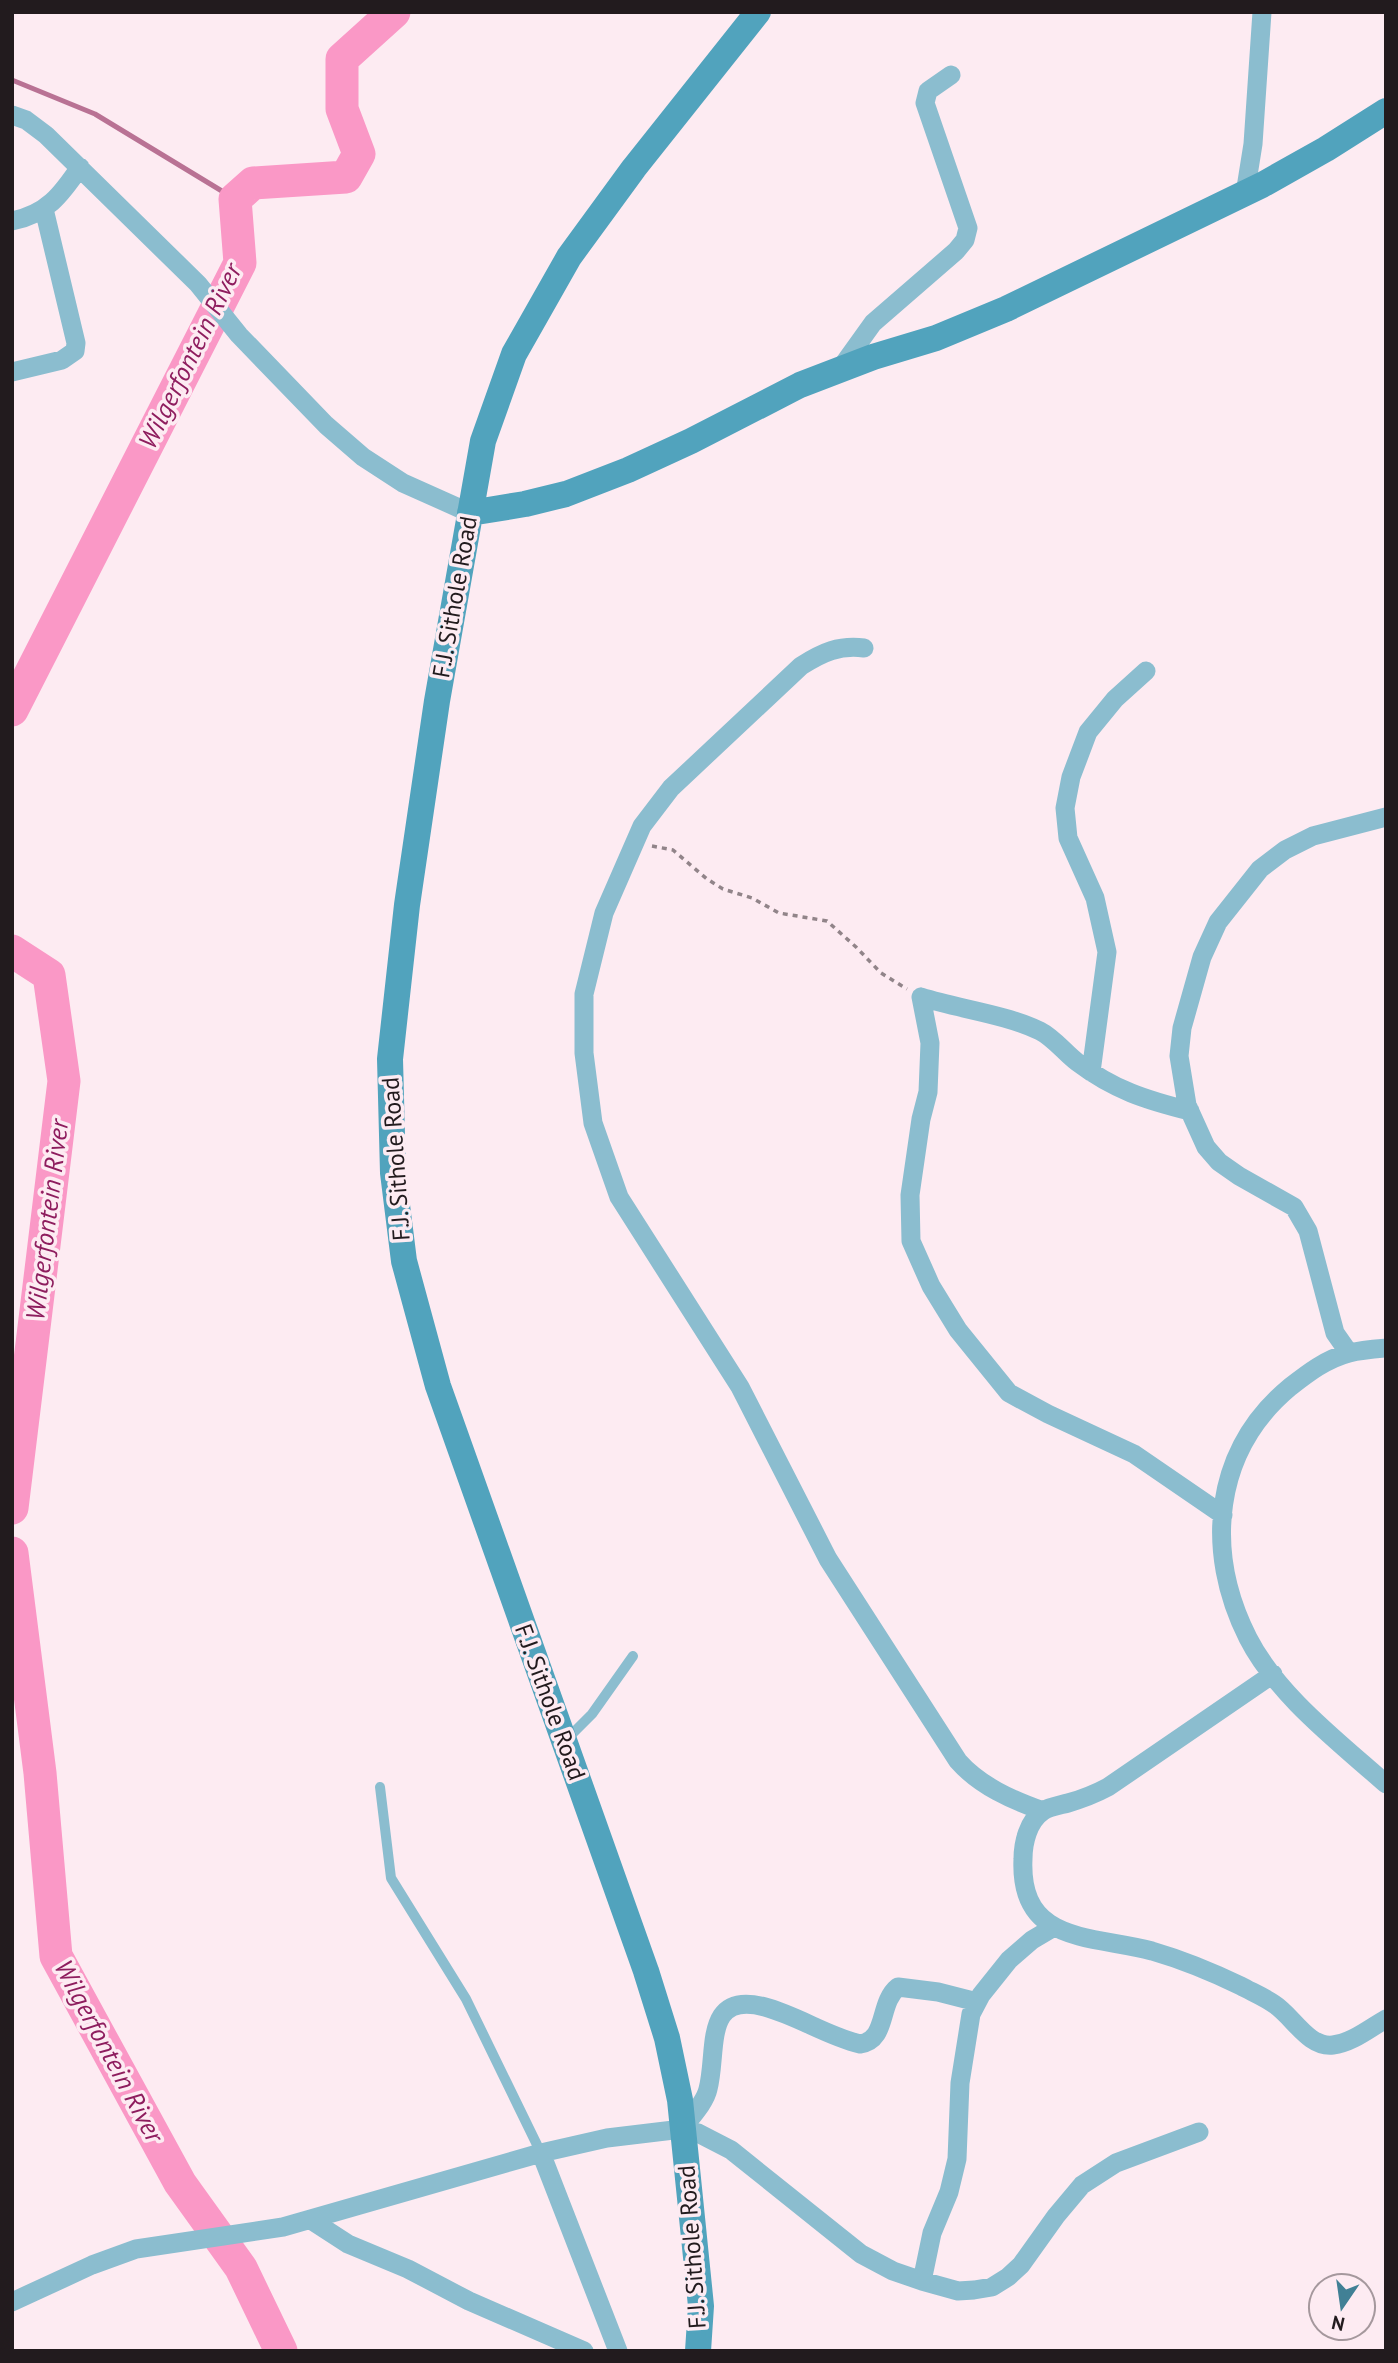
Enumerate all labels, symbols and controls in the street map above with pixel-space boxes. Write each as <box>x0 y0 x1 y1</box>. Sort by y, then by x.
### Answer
water label: Wilgerfontein River <box>130 256 249 454</box>
street label: F.J. Sithole Road <box>425 514 484 680</box>
street label: F.J. Sithole Road <box>374 1076 417 1242</box>
water label: Wilgerfontein River <box>18 1116 75 1322</box>
street label: F.J. Sithole Road <box>508 1620 593 1784</box>
water label: Wilgerfontein River <box>47 1954 172 2149</box>
street label: F.J. Sithole Road <box>670 2164 713 2330</box>
north arrow <box>1307 2272 1377 2342</box>
text: N <box>1329 2310 1347 2337</box>

